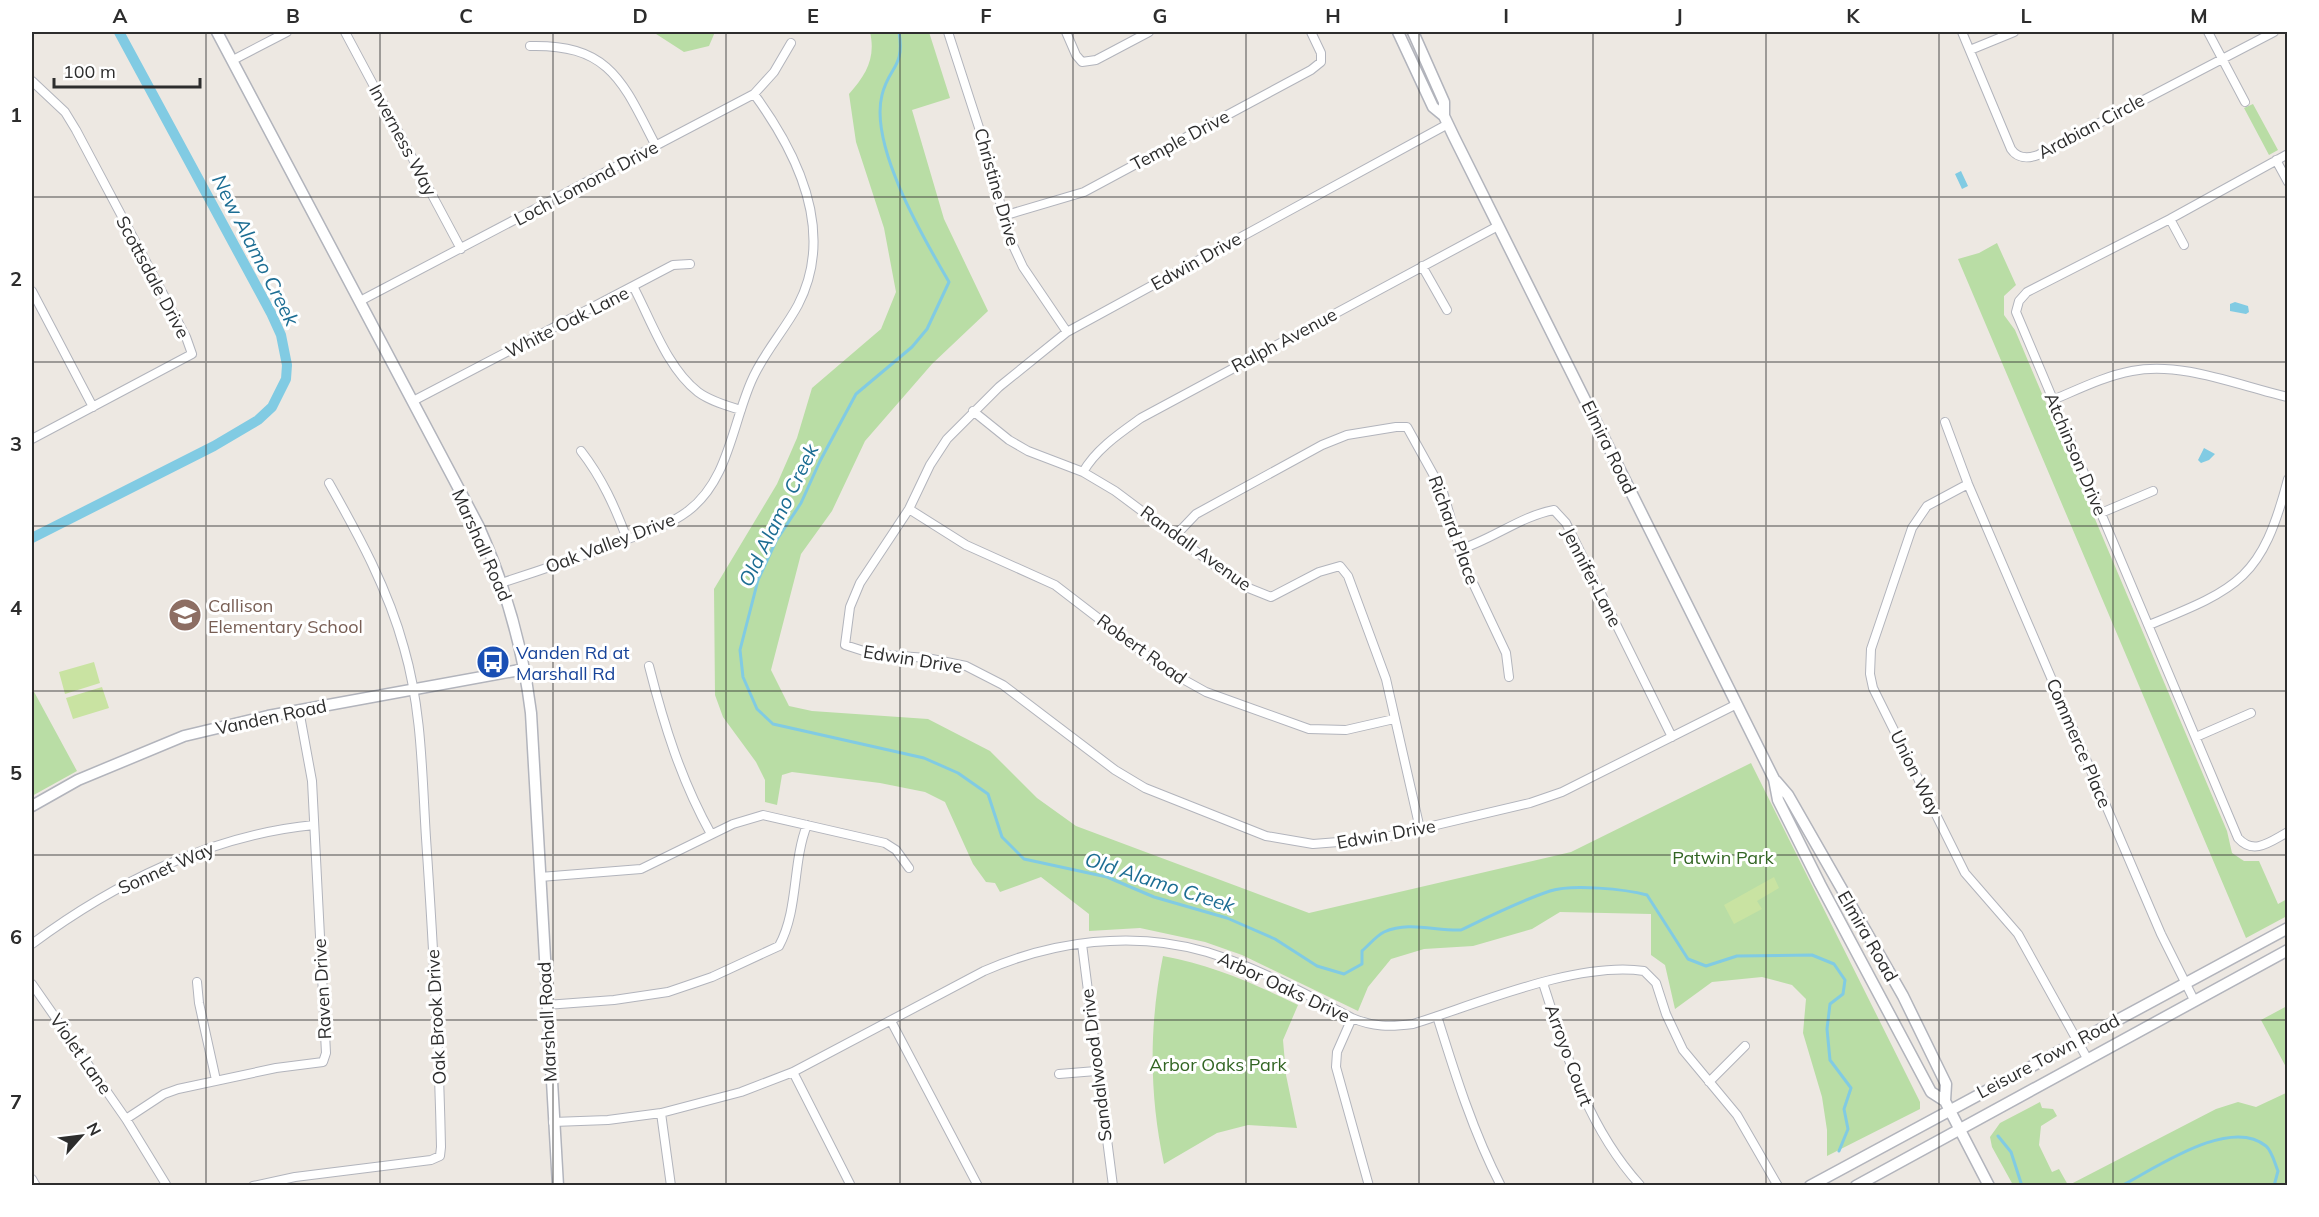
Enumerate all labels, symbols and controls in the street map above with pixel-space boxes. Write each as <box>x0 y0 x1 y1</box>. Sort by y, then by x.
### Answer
text: A <box>113 3 128 28</box>
text: B <box>286 3 300 28</box>
text: C <box>459 3 473 28</box>
text: D <box>632 3 648 28</box>
text: E <box>807 3 819 28</box>
text: F <box>980 3 992 28</box>
text: G <box>1153 3 1167 28</box>
text: H <box>1325 3 1341 28</box>
text: I <box>1503 3 1509 28</box>
text: J <box>1675 3 1683 28</box>
text: K <box>1846 3 1860 28</box>
text: L <box>2020 3 2032 28</box>
text: M <box>2190 3 2208 28</box>
scale bar <box>54 51 200 89</box>
text: 100 m <box>63 60 116 83</box>
street label: Inverness Way <box>364 80 442 200</box>
street label: Arabian Circle <box>2034 88 2148 164</box>
text: 1 <box>10 102 22 127</box>
street label: Temple Drive <box>1127 104 1233 176</box>
street label: Christine Drive <box>969 125 1025 249</box>
street label: Loch Lomond Drive <box>510 135 662 231</box>
water label: New Alamo Creek <box>207 170 305 331</box>
street label: Scottsdale Drive <box>111 212 195 342</box>
street label: Edwin Drive <box>1147 227 1245 295</box>
text: 2 <box>10 266 22 291</box>
street label: White Oak Lane <box>502 281 632 363</box>
street label: Ralph Avenue <box>1227 303 1341 377</box>
street label: Atchinson Drive <box>2040 389 2112 519</box>
street label: Elmira Road <box>1577 397 1641 497</box>
text: 3 <box>10 431 22 456</box>
water label: Old Alamo Creek <box>733 439 824 591</box>
street label: Richard Place <box>1424 472 1484 588</box>
street label: Marshall Road <box>447 485 517 605</box>
street label: Randall Avenue <box>1136 500 1256 596</box>
street label: Oak Valley Drive <box>542 508 678 578</box>
street label: Jennifer Lane <box>1557 523 1627 631</box>
place label: Callison Elementary School <box>208 594 363 638</box>
text: 4 <box>10 595 22 620</box>
school or university icon: Callison Elementary School <box>167 597 203 633</box>
street label: Robert Road <box>1093 609 1191 689</box>
street label: Edwin Drive <box>862 640 964 678</box>
place label: Vanden Rd at Marshall Rd <box>516 641 630 685</box>
bus stop icon: Vanden Rd at Marshall Rd <box>475 644 511 680</box>
street label: Commerce Place <box>2041 675 2117 811</box>
street label: Vanden Road <box>213 694 329 740</box>
street label: Union Way <box>1885 726 1947 820</box>
text: 5 <box>10 760 22 785</box>
street label: Edwin Drive <box>1335 814 1437 854</box>
street label: Sonnet Way <box>114 836 218 899</box>
water label: Old Alamo Creek <box>1082 846 1239 918</box>
park label: Patwin Park <box>1672 846 1775 869</box>
street label: Elmira Road <box>1833 887 1903 985</box>
text: 6 <box>10 924 22 949</box>
street label: Raven Drive <box>308 938 336 1040</box>
street label: Arbor Oaks Drive <box>1214 946 1354 1028</box>
street label: Oak Brook Drive <box>421 949 451 1085</box>
street label: Marshall Road <box>532 961 562 1083</box>
street label: Sandalwood Drive <box>1075 987 1117 1143</box>
street label: Arroyo Court <box>1540 1001 1598 1109</box>
street label: Violet Lane <box>45 1009 117 1099</box>
street label: Leisure Town Road <box>1973 1009 2123 1103</box>
park label: Arbor Oaks Park <box>1149 1053 1287 1076</box>
text: 7 <box>10 1089 22 1114</box>
north arrow <box>51 1106 111 1166</box>
text: N <box>83 1119 106 1139</box>

